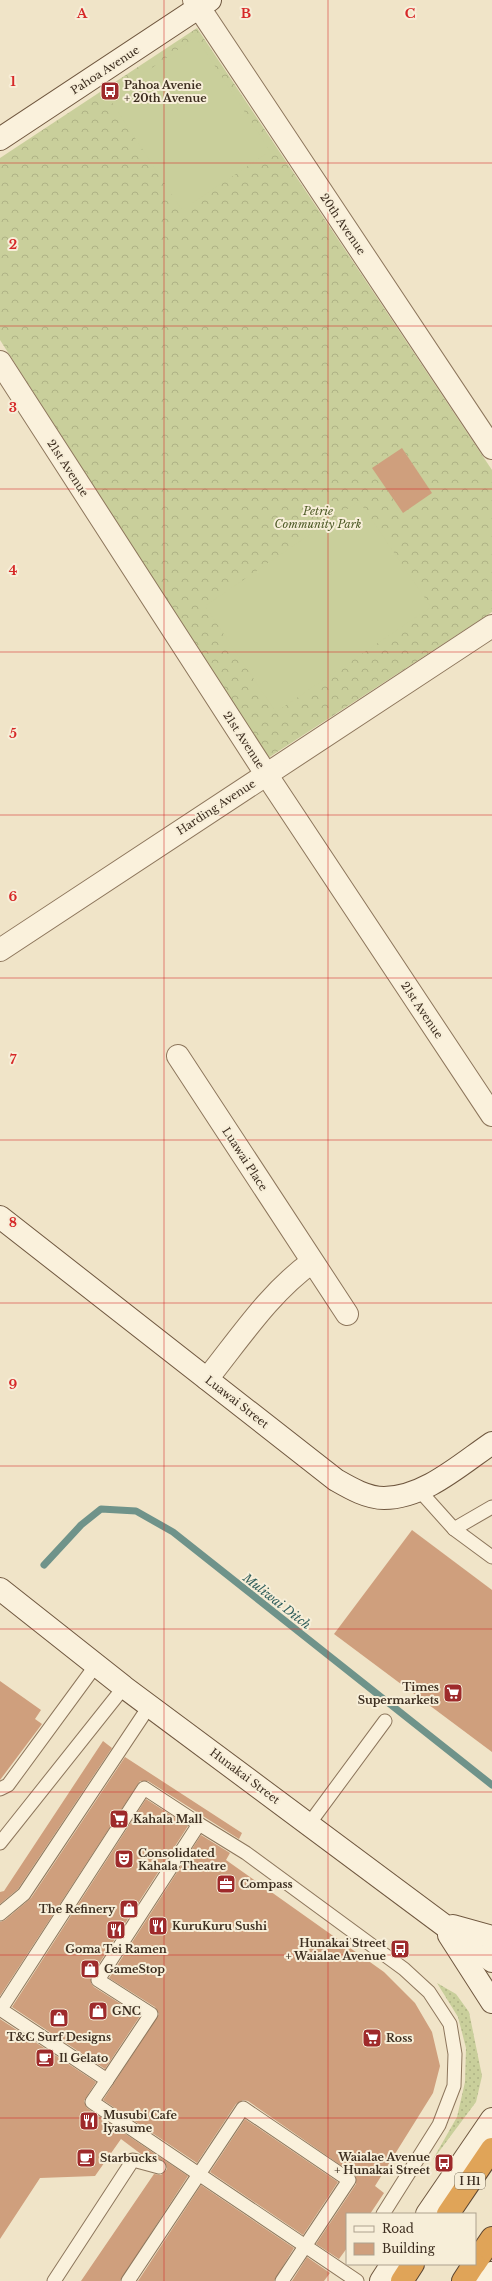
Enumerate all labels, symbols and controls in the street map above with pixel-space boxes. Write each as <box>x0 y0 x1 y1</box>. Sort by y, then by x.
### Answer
text: A <box>76 5 88 22</box>
text: B <box>241 5 251 22</box>
text: C <box>405 5 416 22</box>
street label: Pahoa Avenue <box>68 43 142 97</box>
text: 1 <box>10 73 16 90</box>
place label: Pahoa Avenie + 20th Avenue <box>124 78 207 105</box>
bus stop icon: Pahoa Avenie + 20th Avenue <box>99 80 121 102</box>
street label: 20th Avenue <box>317 191 369 257</box>
text: 2 <box>9 236 17 253</box>
text: 3 <box>9 399 17 416</box>
street label: 21st Avenue <box>44 437 92 499</box>
park label: Petrie Community Park <box>275 504 362 531</box>
text: 4 <box>9 562 18 579</box>
street label: 21st Avenue <box>220 709 268 771</box>
text: 5 <box>9 725 17 742</box>
street label: Harding Avenue <box>174 776 258 838</box>
text: 6 <box>9 888 18 905</box>
street label: 21st Avenue <box>398 979 446 1041</box>
text: 7 <box>10 1051 17 1068</box>
street label: Luawai Place <box>219 1125 271 1193</box>
text: 8 <box>9 1214 17 1231</box>
street label: Luawai Street <box>203 1373 272 1432</box>
text: 9 <box>9 1376 18 1393</box>
water label: Muliwai Ditch <box>239 1569 314 1632</box>
place label: Times Supermarkets <box>358 1680 439 1707</box>
supermarket icon: Times Supermarkets <box>442 1682 464 1704</box>
street label: Hunakai Street <box>207 1745 283 1807</box>
supermarket icon: Kahala Mall <box>108 1808 130 1830</box>
place label: Kahala Mall <box>133 1812 202 1826</box>
place label: Consolidated Kahala Theatre <box>138 1846 227 1873</box>
theatre icon: Consolidated Kahala Theatre <box>113 1848 135 1870</box>
office icon: Compass <box>215 1873 237 1895</box>
place label: Compass <box>240 1877 293 1891</box>
shop icon: The Refinery <box>118 1898 140 1920</box>
place label: The Refinery <box>39 1902 116 1916</box>
restaurant icon: KuruKuru Sushi <box>147 1915 169 1937</box>
restaurant icon: Goma Tei Ramen <box>105 1919 127 1941</box>
place label: KuruKuru Sushi <box>172 1919 267 1933</box>
place label: Hunakai Street + Waialae Avenue <box>285 1936 387 1963</box>
bus stop icon: Hunakai Street + Waialae Avenue <box>389 1938 411 1960</box>
place label: Goma Tei Ramen <box>65 1942 167 1956</box>
shop icon: GameStop <box>79 1958 101 1980</box>
place label: GameStop <box>104 1962 165 1976</box>
shop icon: GNC <box>87 2000 109 2022</box>
place label: GNC <box>112 2004 141 2018</box>
shop icon: T&C Surf Designs <box>48 2007 70 2029</box>
supermarket icon: Ross <box>361 2027 383 2049</box>
place label: T&C Surf Designs <box>7 2030 111 2044</box>
place label: Ross <box>386 2031 412 2045</box>
cafe icon: Il Gelato <box>34 2047 56 2069</box>
place label: Il Gelato <box>59 2051 108 2065</box>
place label: Musubi Cafe Iyasume <box>103 2108 177 2135</box>
restaurant icon: Musubi Cafe Iyasume <box>78 2110 100 2132</box>
cafe icon: Starbucks <box>75 2147 97 2169</box>
place label: Waialae Avenue + Hunakai Street <box>334 2150 431 2177</box>
place label: Starbucks <box>100 2151 157 2165</box>
bus stop icon: Waialae Avenue + Hunakai Street <box>433 2152 455 2174</box>
road number: I H1 <box>455 2173 485 2189</box>
legend <box>346 2213 476 2265</box>
text: Road <box>382 2221 414 2236</box>
text: Building <box>382 2241 436 2256</box>

